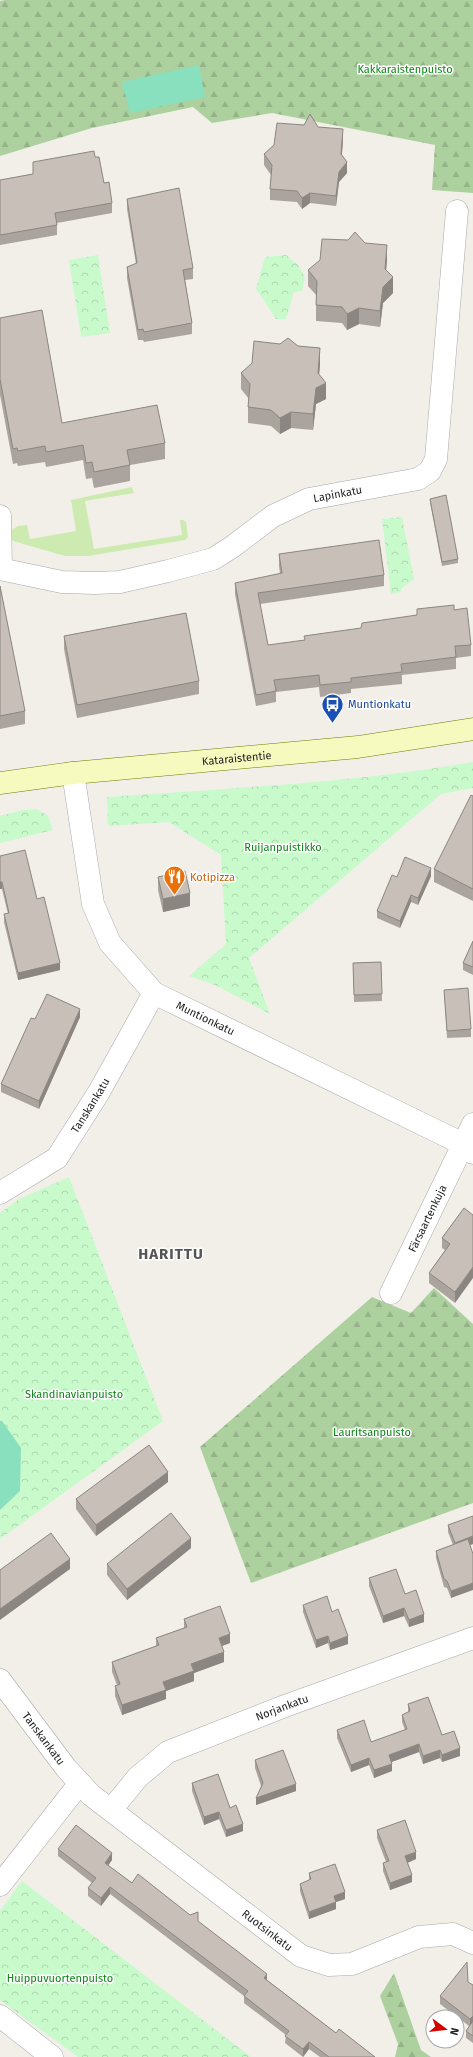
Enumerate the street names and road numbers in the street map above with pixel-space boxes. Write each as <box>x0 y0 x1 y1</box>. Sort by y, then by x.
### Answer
street label: Lapinkatu <box>312 483 363 505</box>
street label: Kataraistentie <box>201 749 272 768</box>
street label: Muntionkatu <box>174 999 237 1038</box>
street label: Tanskankatu <box>69 1076 112 1136</box>
street label: Färsaartenkuja <box>406 1183 450 1254</box>
street label: Norjankatu <box>254 1692 310 1724</box>
street label: Tanskankatu <box>19 1710 67 1768</box>
street label: Ruotsinkatu <box>239 1907 295 1954</box>

